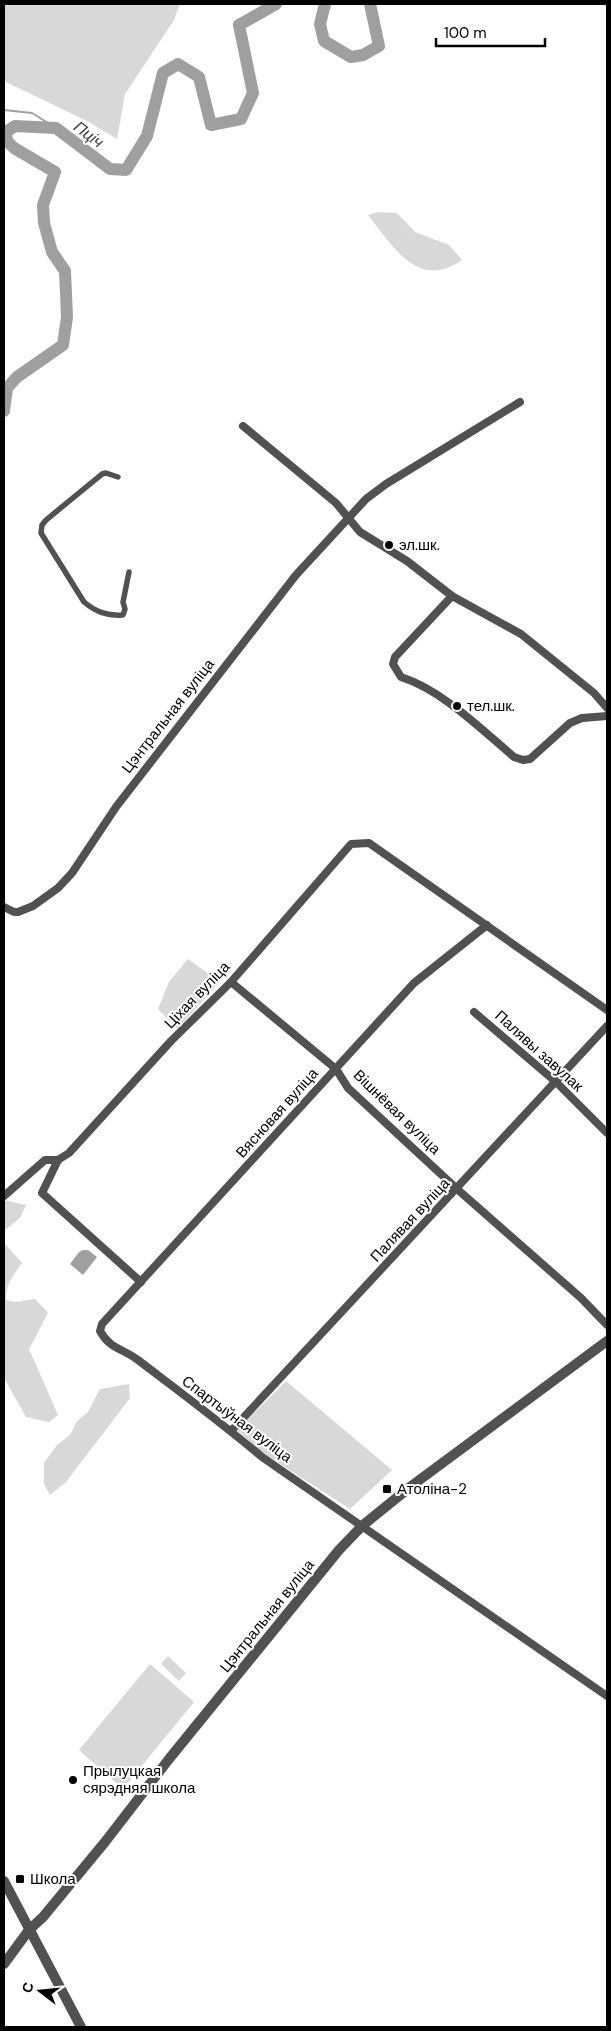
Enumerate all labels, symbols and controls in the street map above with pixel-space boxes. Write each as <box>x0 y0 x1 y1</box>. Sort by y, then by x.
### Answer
scale bar <box>436 15 545 47</box>
text: 100 m <box>444 23 487 43</box>
water label: Пціч <box>69 116 108 153</box>
place label: эл.шк. <box>399 535 440 555</box>
marker: эл.шк. <box>383 539 395 551</box>
street label: Цэнтральная вуліца <box>117 654 219 777</box>
place label: тел.шк. <box>467 696 515 716</box>
marker: тел.шк. <box>451 700 463 712</box>
street label: Ціхая вуліца <box>160 957 235 1033</box>
street label: Палявы завулак <box>491 1006 588 1096</box>
street label: Вясновая вуліца <box>231 1063 323 1162</box>
street label: Вішнёвая вуліца <box>349 1065 445 1159</box>
street label: Палявая вуліца <box>366 1173 455 1266</box>
street label: Спартыўная вуліца <box>178 1371 297 1467</box>
place label: Атоліна-2 <box>397 1479 467 1499</box>
marker: Атоліна-2 <box>381 1483 393 1495</box>
street label: Цэнтральная вуліца <box>215 1555 319 1677</box>
place label: Прылуцкая сярэдняя школа <box>83 1761 196 1798</box>
marker: Прылуцкая сярэдняя школа <box>67 1774 79 1786</box>
place label: Школа <box>30 1869 76 1889</box>
marker: Школа <box>14 1873 26 1885</box>
north arrow <box>15 1966 65 2016</box>
text: С <box>17 1980 38 1995</box>

